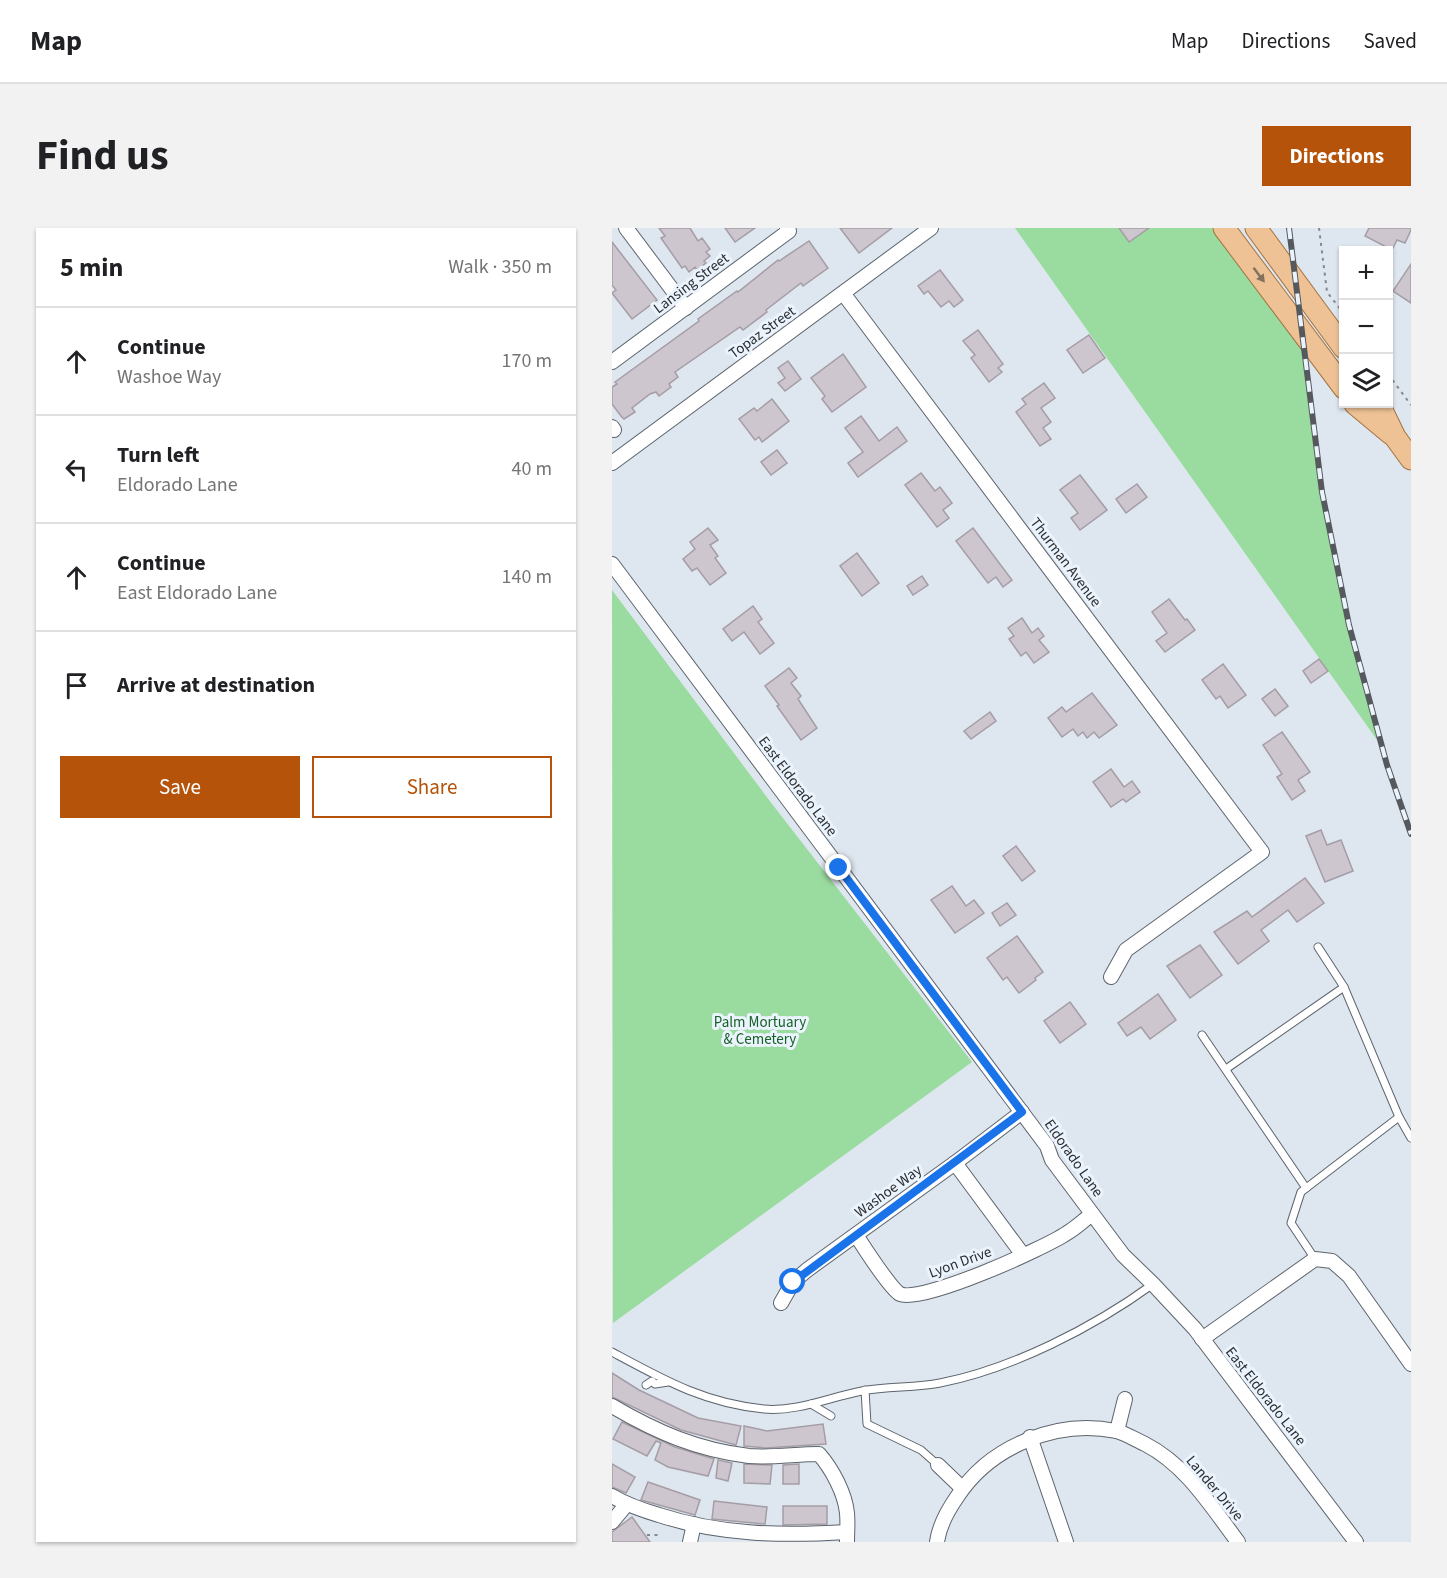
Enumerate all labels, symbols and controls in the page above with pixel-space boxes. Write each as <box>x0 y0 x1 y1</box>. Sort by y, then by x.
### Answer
text: Map <box>30 21 82 61</box>
text: Map <box>1171 26 1209 56</box>
text: Directions <box>1242 26 1330 56</box>
text: Saved <box>1363 26 1417 56</box>
text: Find us <box>36 126 169 186</box>
button: Directions <box>1262 126 1411 186</box>
map controls <box>1339 246 1393 408</box>
button: + <box>1339 246 1393 300</box>
street label: Lansing Street <box>649 248 733 319</box>
text: 5 min <box>60 249 123 286</box>
text: Walk · 350 m <box>448 253 552 281</box>
one-way arrow <box>1252 267 1265 283</box>
button: − <box>1339 300 1393 354</box>
street label: Topaz Street <box>725 301 800 364</box>
text: Continue <box>117 331 206 363</box>
icon: ahead <box>60 345 93 378</box>
text: 170 m <box>502 347 552 375</box>
button: layers <box>1339 354 1393 408</box>
text: Washoe Way <box>117 363 221 391</box>
text: Turn left <box>117 439 199 471</box>
icon: left <box>60 453 93 486</box>
text: 40 m <box>512 455 552 483</box>
text: Eldorado Lane <box>117 471 238 499</box>
street label: Thurman Avenue <box>1025 513 1106 611</box>
text: Continue <box>117 547 206 579</box>
icon: ahead <box>60 561 93 594</box>
text: 140 m <box>502 563 552 591</box>
text: East Eldorado Lane <box>117 579 277 607</box>
icon: arrive <box>60 669 93 702</box>
text: Arrive at destination <box>117 669 315 701</box>
street label: East Eldorado Lane <box>753 732 842 841</box>
button: Save <box>60 756 300 818</box>
button: Share <box>312 756 552 818</box>
route end <box>825 854 851 880</box>
park label: Palm Mortuary & Cemetery <box>714 1012 806 1050</box>
street label: Eldorado Lane <box>1039 1115 1108 1201</box>
street label: Washoe Way <box>850 1160 926 1223</box>
street label: Lyon Drive <box>926 1241 995 1284</box>
route start <box>779 1268 805 1294</box>
street label: East Eldorado Lane <box>1220 1343 1311 1450</box>
street label: Lander Drive <box>1181 1451 1248 1526</box>

